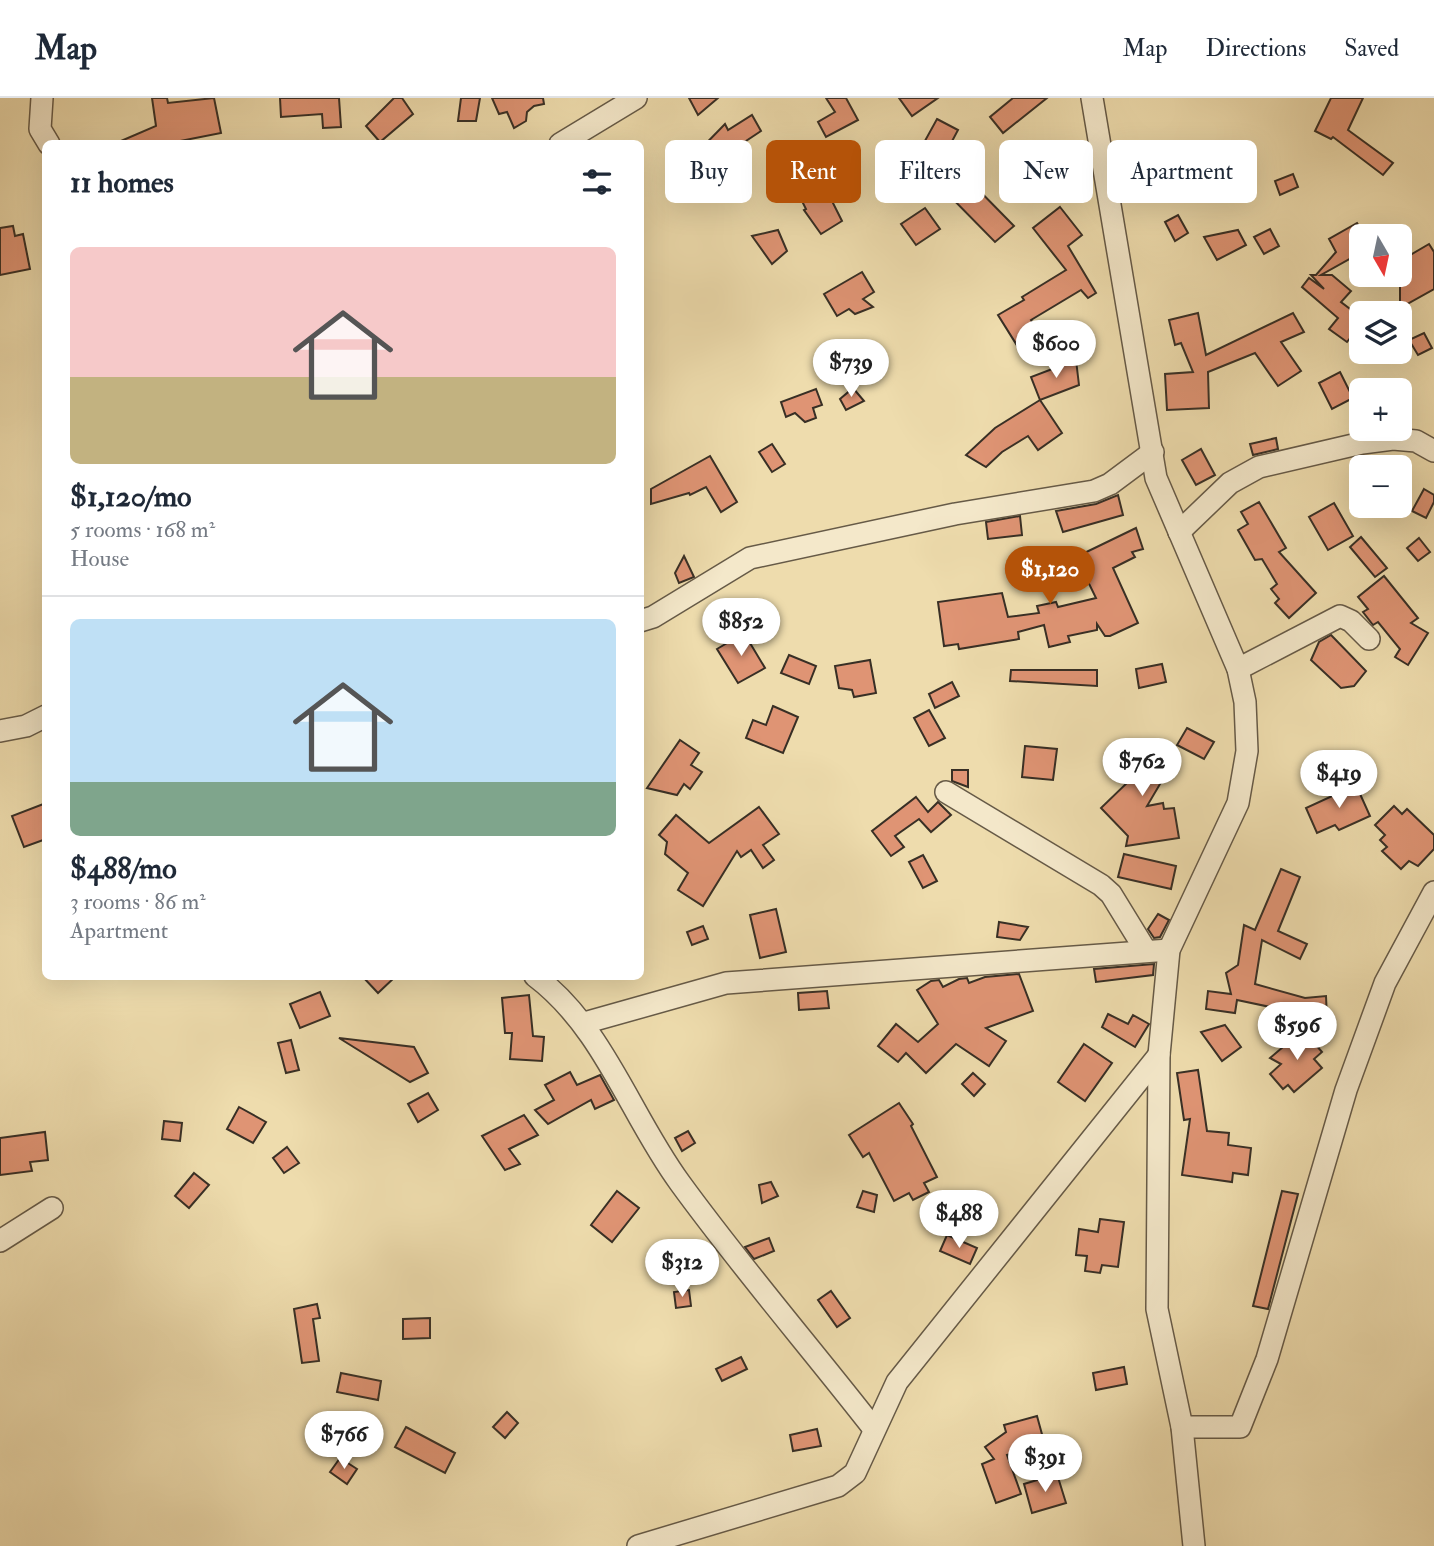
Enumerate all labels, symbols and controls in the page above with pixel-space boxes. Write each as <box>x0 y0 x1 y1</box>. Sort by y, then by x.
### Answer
text: Map <box>35 28 97 69</box>
text: Map <box>1122 33 1167 64</box>
text: Directions <box>1205 33 1306 64</box>
text: Saved <box>1344 33 1399 64</box>
chip: Buy <box>665 140 752 203</box>
chip: Rent <box>766 140 861 203</box>
chip: Filters <box>875 140 985 203</box>
chip: New <box>999 140 1093 203</box>
chip: Apartment <box>1107 140 1257 203</box>
icon: filters <box>578 163 616 201</box>
text: 11 homes <box>70 164 174 201</box>
north arrow <box>1349 224 1412 287</box>
map controls <box>1349 224 1412 518</box>
icon: home <box>280 292 406 418</box>
button: layers <box>1349 301 1412 364</box>
pin: $600 <box>1015 320 1097 380</box>
text: $600 <box>1032 328 1080 357</box>
pin: $739 <box>810 340 892 399</box>
text: $739 <box>829 347 873 376</box>
button: + <box>1349 378 1412 441</box>
button: − <box>1349 455 1412 518</box>
text: $1,120/mo <box>70 478 192 515</box>
text: 5 rooms · 168 m² <box>70 515 215 544</box>
text: House <box>70 544 129 573</box>
pin: $1,120 <box>993 546 1107 606</box>
text: $1,120 <box>1021 554 1079 583</box>
pin: $852 <box>700 598 782 658</box>
text: $852 <box>718 606 764 635</box>
icon: home <box>280 664 406 790</box>
pin: $762 <box>1101 738 1183 798</box>
text: $762 <box>1119 746 1165 775</box>
pin: $419 <box>1298 750 1380 810</box>
text: $419 <box>1316 758 1362 787</box>
text: $488/mo <box>70 850 177 887</box>
text: 3 rooms · 86 m² <box>70 887 206 916</box>
text: Apartment <box>70 916 168 945</box>
pin: $596 <box>1256 1002 1338 1062</box>
text: $596 <box>1274 1010 1320 1039</box>
pin: $488 <box>918 1190 1000 1250</box>
text: $488 <box>935 1198 983 1227</box>
pin: $312 <box>641 1240 723 1299</box>
text: $312 <box>661 1247 703 1276</box>
pin: $766 <box>303 1412 385 1471</box>
text: $766 <box>321 1419 367 1448</box>
pin: $391 <box>1004 1434 1086 1494</box>
text: $391 <box>1024 1442 1066 1471</box>

